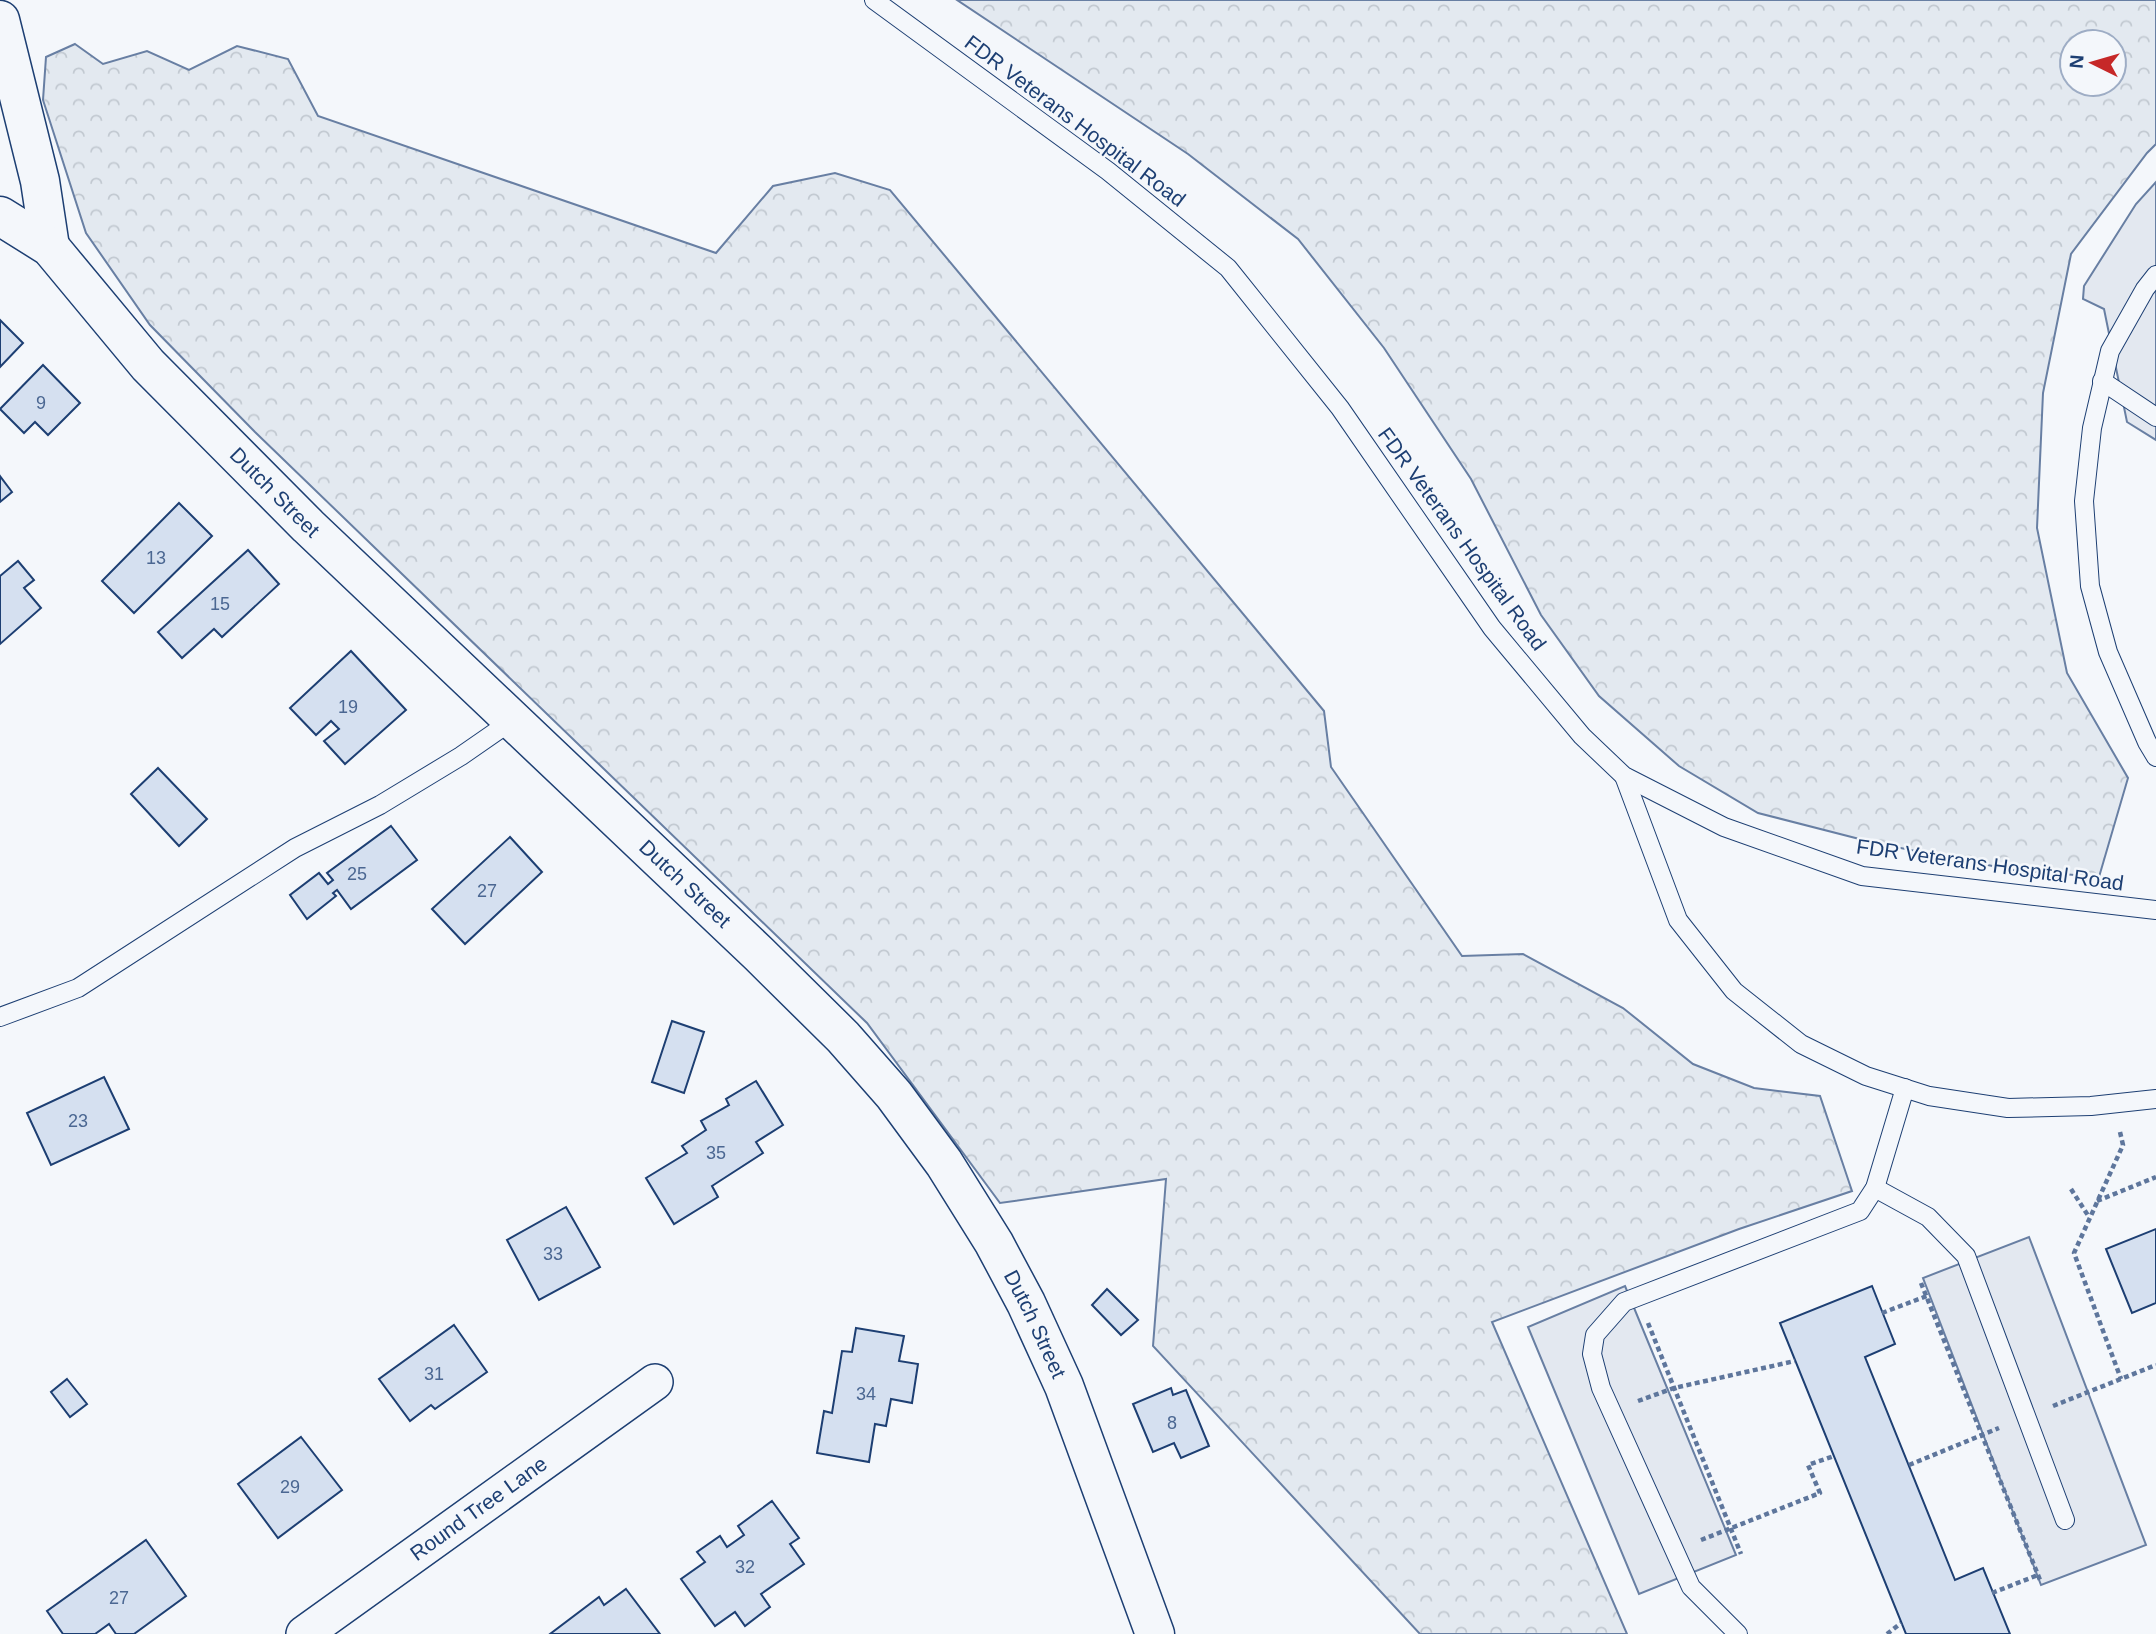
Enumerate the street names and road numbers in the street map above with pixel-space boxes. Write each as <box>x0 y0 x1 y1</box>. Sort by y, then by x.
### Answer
street label: FDR Veterans Hospital Road <box>961 30 1190 211</box>
street label: FDR Veterans Hospital Road <box>1374 423 1551 655</box>
street label: Dutch Street <box>226 443 325 542</box>
street label: FDR Veterans Hospital Road <box>1855 834 2125 895</box>
street label: Dutch Street <box>635 835 736 932</box>
street label: Dutch Street <box>1000 1266 1071 1382</box>
street label: Round Tree Lane <box>406 1451 551 1565</box>

